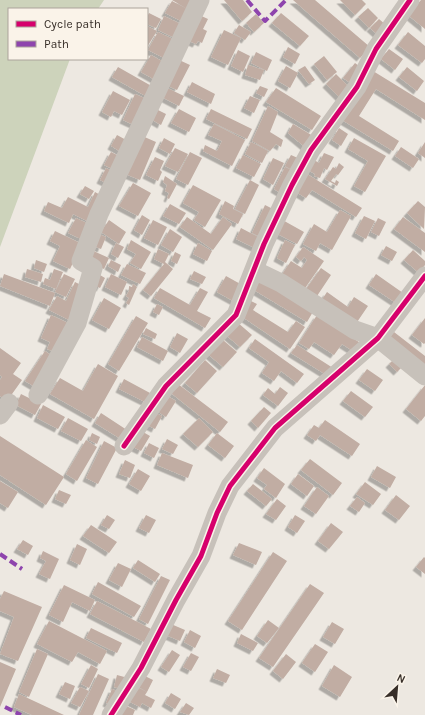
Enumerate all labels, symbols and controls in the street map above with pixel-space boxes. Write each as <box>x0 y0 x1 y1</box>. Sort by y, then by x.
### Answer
legend <box>8 8 148 60</box>
text: Cycle path <box>44 17 101 31</box>
text: Path <box>44 37 69 51</box>
north arrow <box>377 667 417 707</box>
text: N <box>395 671 408 686</box>

